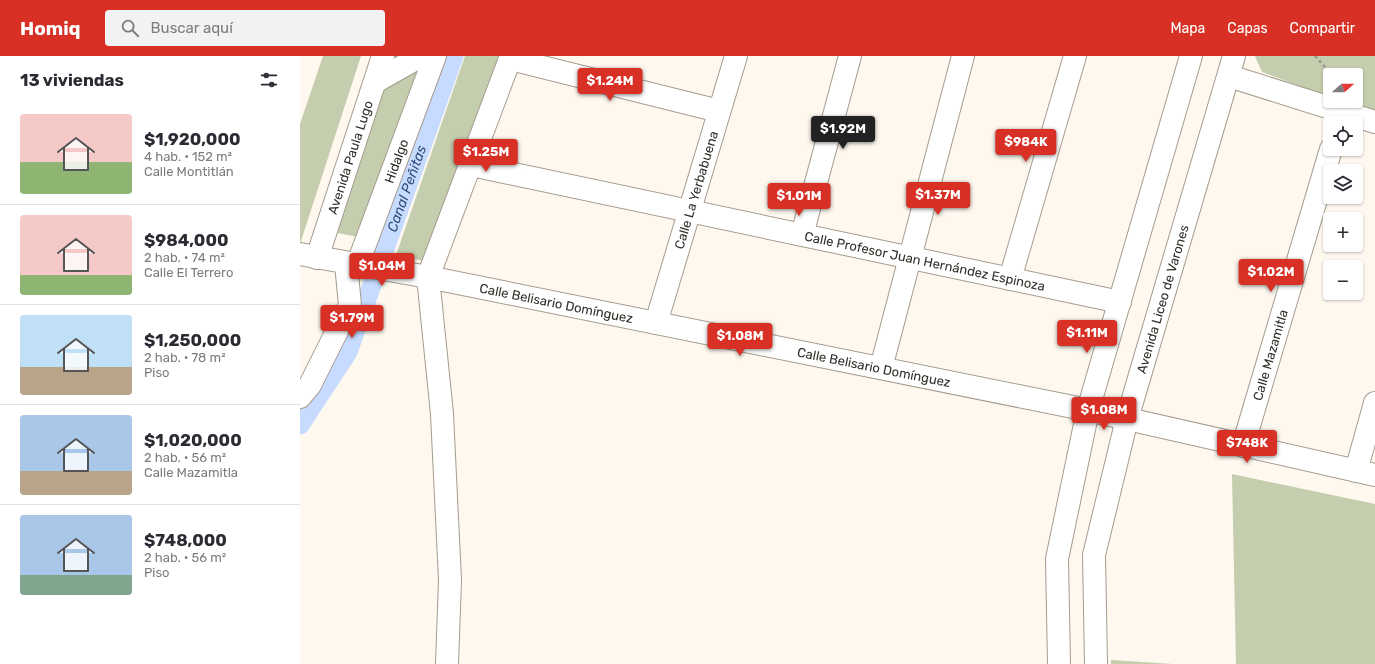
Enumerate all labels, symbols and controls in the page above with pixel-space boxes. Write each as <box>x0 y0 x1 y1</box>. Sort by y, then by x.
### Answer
search box <box>105 10 385 46</box>
text: Homiq <box>20 17 81 40</box>
icon: search <box>119 17 141 39</box>
text: Buscar aquí <box>151 19 233 37</box>
text: Mapa <box>1170 20 1205 37</box>
text: Capas <box>1227 20 1268 37</box>
text: Compartir <box>1290 20 1355 37</box>
pin: $1.24M <box>577 68 643 102</box>
north arrow <box>1323 68 1363 108</box>
map controls <box>1323 68 1363 300</box>
icon: filters <box>258 69 280 91</box>
text: 13 viviendas <box>20 70 124 90</box>
text: $1.24M <box>587 73 633 88</box>
street label: Avenida Paula Lugo <box>324 98 375 216</box>
pin: $1.92M <box>810 116 876 150</box>
button: locate <box>1323 116 1363 156</box>
text: $1.92M <box>820 121 866 136</box>
text: $1,920,000 <box>144 129 241 149</box>
street label: Calle La Yerbabuena <box>671 129 721 251</box>
pin: $984K <box>998 129 1054 163</box>
icon: home <box>52 130 100 178</box>
text: $984K <box>1004 134 1048 149</box>
street label: Hidalgo <box>381 137 411 185</box>
pin: $1.25M <box>453 139 519 173</box>
water label: Canal Peñitas <box>383 143 430 234</box>
text: $1.25M <box>463 144 509 159</box>
text: 4 hab. · 152 m² <box>144 149 232 164</box>
text: Calle Montitlán <box>144 164 234 179</box>
button: layers <box>1323 164 1363 204</box>
pin: $1.37M <box>905 182 971 216</box>
pin: $1.01M <box>766 183 832 217</box>
text: $1.37M <box>915 187 961 202</box>
text: $1.01M <box>777 188 821 203</box>
button: + <box>1323 212 1363 252</box>
street label: Avenida Liceo de Varones <box>1133 223 1191 375</box>
street label: Calle Profesor Juan Hernández Espinoza <box>803 228 1047 294</box>
text: $984,000 <box>144 230 229 250</box>
icon: home <box>52 231 100 279</box>
text: 2 hab. · 74 m² <box>144 250 225 265</box>
pin: $1.04M <box>349 253 415 287</box>
text: $1.04M <box>358 258 406 273</box>
pin: $1.02M <box>1238 259 1304 293</box>
button: − <box>1323 260 1363 300</box>
text: $1.02M <box>1248 264 1294 279</box>
text: Calle El Terrero <box>144 265 233 280</box>
street label: Calle Belisario Domínguez <box>478 280 635 326</box>
pin: $1.79M <box>319 305 385 339</box>
street label: Calle Mazamitla <box>1249 308 1291 402</box>
text: $1.79M <box>330 310 375 325</box>
pin: $1.11M <box>1054 320 1120 354</box>
pin: $1.08M <box>707 323 773 357</box>
text: $1.11M <box>1066 325 1108 340</box>
text: $1.08M <box>716 328 764 343</box>
text: $1,250,000 <box>144 330 241 350</box>
icon: home <box>52 331 100 379</box>
street label: Calle Belisario Domínguez <box>796 344 952 390</box>
text: 2 hab. · 78 m² <box>144 350 226 365</box>
text: Piso <box>144 365 170 380</box>
pin: $1.08M <box>1071 397 1137 431</box>
text: $1.08M <box>1080 402 1128 417</box>
text: $1,020,000 <box>144 430 242 450</box>
pin: $748K <box>1219 430 1275 464</box>
icon: home <box>52 431 100 479</box>
text: $748K <box>1226 435 1268 450</box>
text: 2 hab. · 56 m² <box>144 450 226 465</box>
text: Calle Mazamitla <box>144 465 238 480</box>
text: $748,000 <box>144 530 227 550</box>
icon: home <box>52 531 100 579</box>
text: 2 hab. · 56 m² <box>144 550 226 565</box>
text: Piso <box>144 565 170 580</box>

